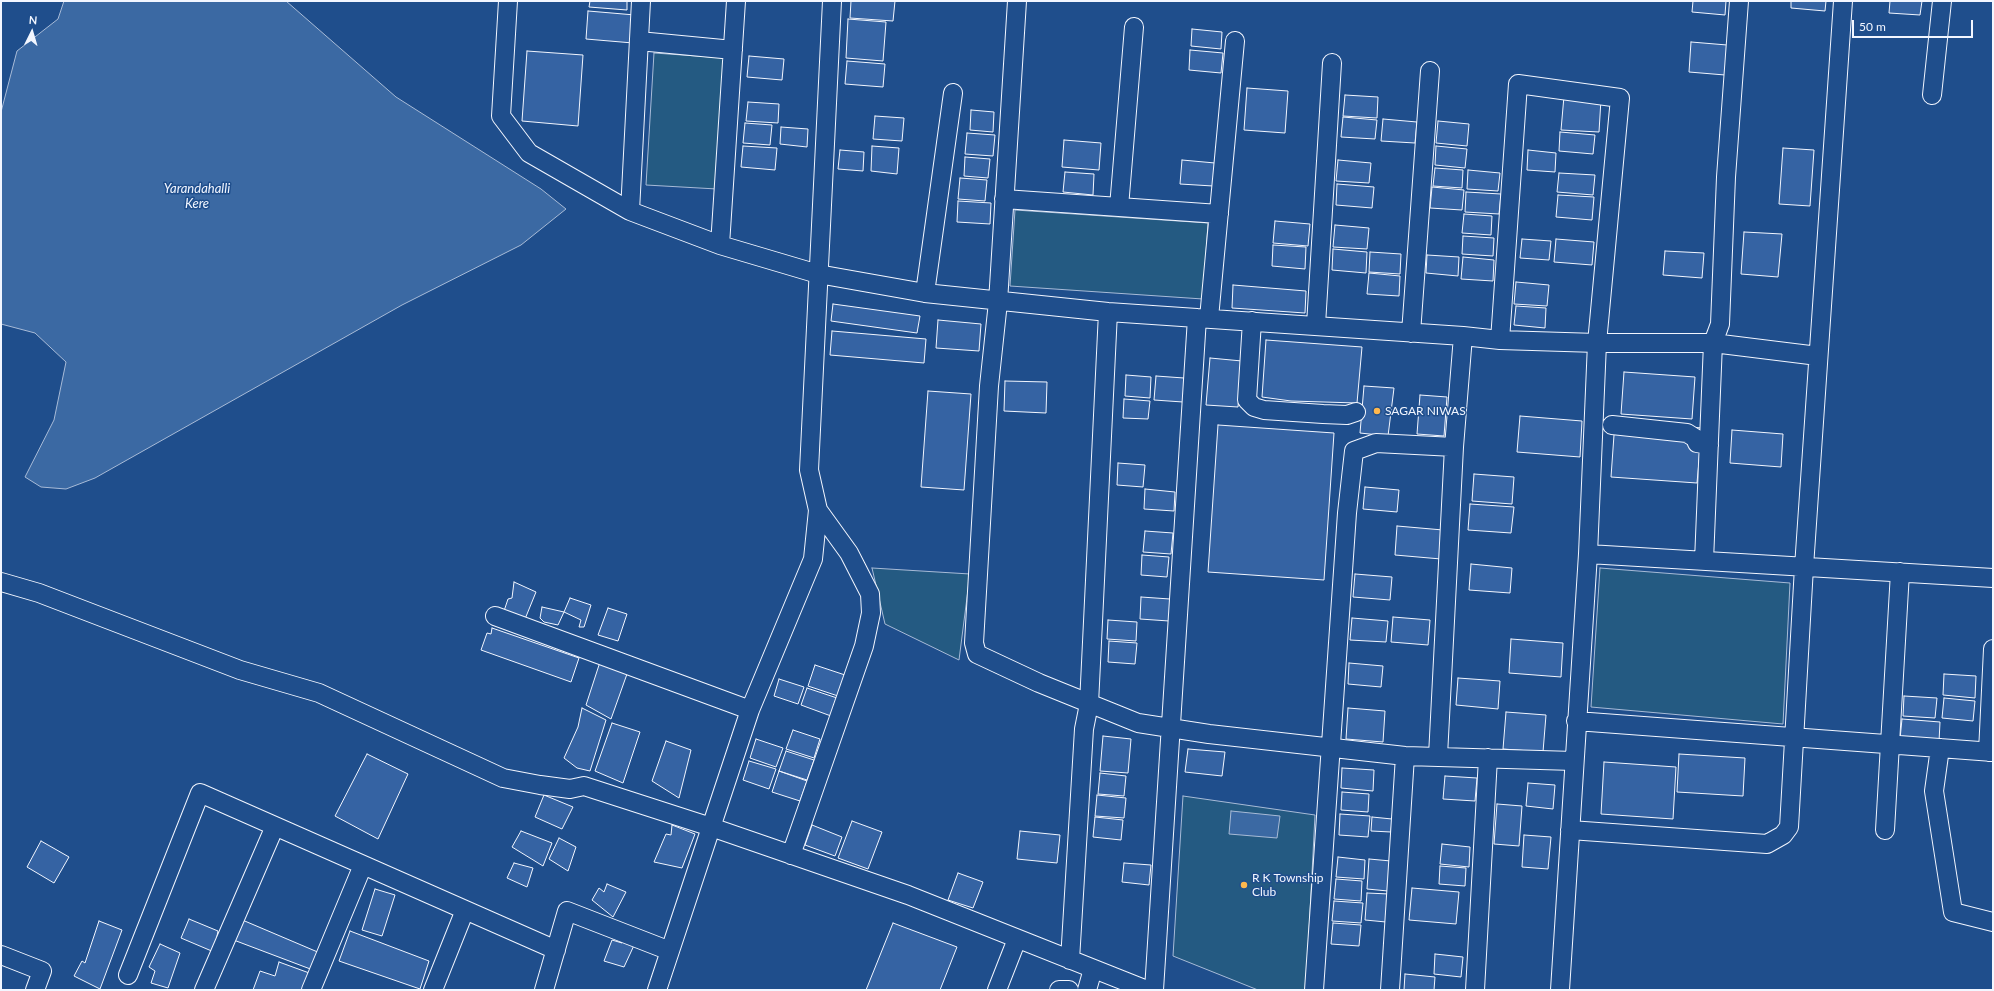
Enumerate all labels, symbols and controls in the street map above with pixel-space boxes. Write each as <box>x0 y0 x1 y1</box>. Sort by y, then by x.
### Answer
north arrow <box>12 12 52 52</box>
scale bar <box>1854 12 1975 38</box>
text: N <box>28 13 38 26</box>
text: 50 m <box>1859 19 1886 34</box>
water label: Yarandahalli Kere <box>164 181 230 212</box>
place label: SAGAR NIWAS <box>1385 404 1466 418</box>
marker: SAGAR NIWAS <box>1372 406 1382 416</box>
place label: R K Township Club <box>1252 871 1324 899</box>
marker: R K Township Club <box>1239 880 1249 890</box>

